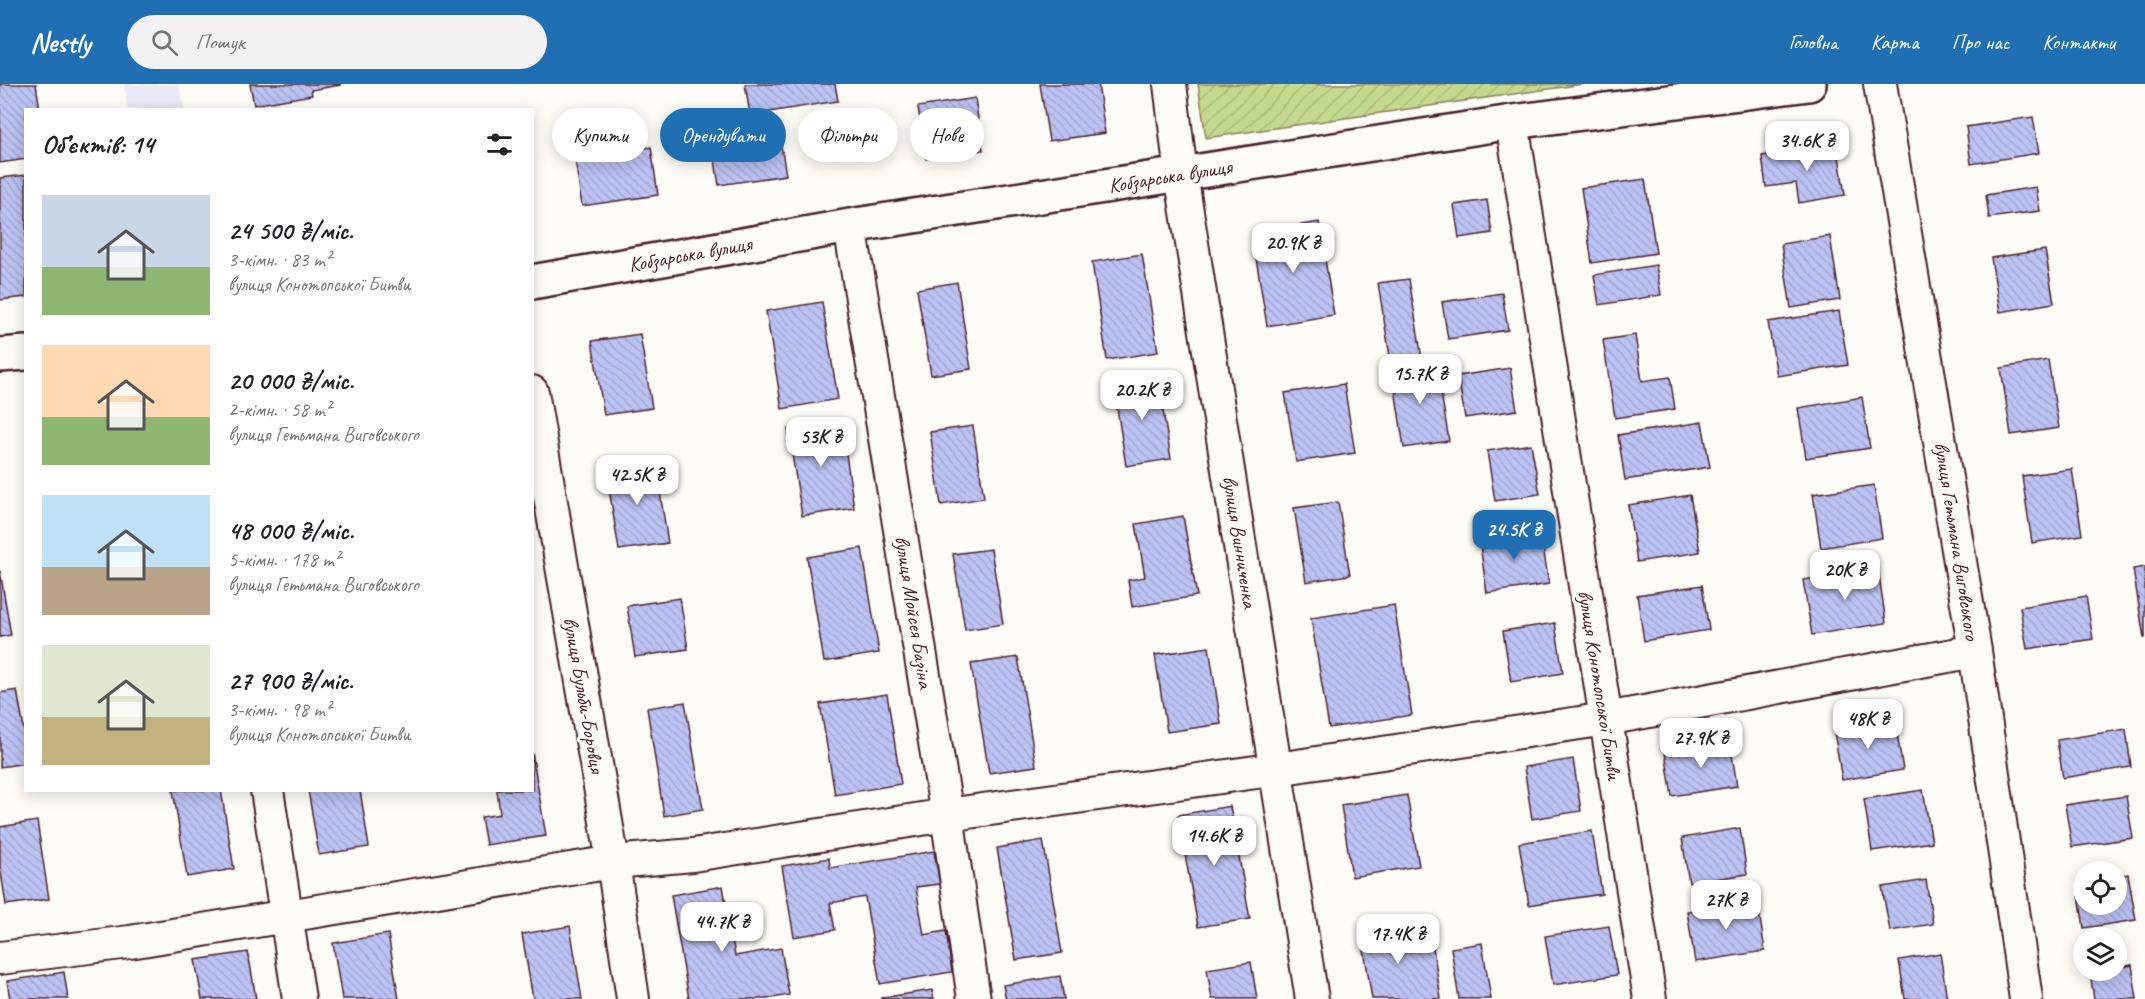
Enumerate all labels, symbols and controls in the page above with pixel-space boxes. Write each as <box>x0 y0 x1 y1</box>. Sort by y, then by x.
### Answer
search box <box>127 15 547 69</box>
text: Nestly <box>30 25 91 60</box>
icon: search <box>148 26 181 59</box>
text: Пошук <box>196 28 245 56</box>
text: Головна <box>1789 29 1838 55</box>
text: Карта <box>1871 29 1919 55</box>
text: Про нас <box>1952 29 2009 55</box>
text: Контакти <box>2042 29 2115 55</box>
chip: Купити <box>552 108 648 162</box>
chip: Орендувати <box>660 108 786 162</box>
chip: Фільтри <box>798 108 898 162</box>
chip: Нове <box>910 108 984 162</box>
pin: 34.6K ₴ <box>1752 121 1862 172</box>
text: Об’єктів: 14 <box>42 128 154 161</box>
icon: filters <box>483 128 516 161</box>
text: 34.6K ₴ <box>1779 128 1835 153</box>
street label: Кобзарська вулиця <box>1107 153 1235 199</box>
text: 24 500 ₴/міс. <box>228 214 353 247</box>
icon: home <box>90 219 162 291</box>
pin: 20.9K ₴ <box>1238 223 1348 274</box>
street label: Кобзарська вулиця <box>626 230 755 278</box>
text: 20.9K ₴ <box>1266 230 1320 255</box>
text: 3-кімн. · 83 m² <box>228 247 331 272</box>
text: вулиця Конотопської Битви <box>228 272 411 297</box>
pin: 15.7K ₴ <box>1365 354 1475 405</box>
text: 15.7K ₴ <box>1393 361 1447 386</box>
text: 20 000 ₴/міс. <box>228 364 354 397</box>
icon: home <box>90 369 162 441</box>
pin: 20.2K ₴ <box>1087 370 1197 421</box>
text: 20.2K ₴ <box>1114 377 1170 402</box>
text: 2-кімн. · 58 m² <box>228 397 331 422</box>
pin: 53K ₴ <box>779 417 863 468</box>
text: вулиця Гетьмана Виговського <box>228 422 419 447</box>
text: 53K ₴ <box>800 424 842 449</box>
street label: вулиця Гетьмана Виговського <box>1928 440 1986 644</box>
pin: 42.5K ₴ <box>582 455 692 506</box>
text: 42.5K ₴ <box>610 462 664 487</box>
street label: вулиця Винниченка <box>1217 474 1264 612</box>
pin: 24.5K ₴ <box>1459 510 1569 561</box>
text: 48 000 ₴/міс. <box>228 514 354 547</box>
text: 24.5K ₴ <box>1487 517 1541 542</box>
icon: home <box>90 519 162 591</box>
street label: вулиця Мойсея Базіна <box>889 534 939 692</box>
text: 5-кімн. · 178 m² <box>228 547 340 572</box>
pin: 20K ₴ <box>1803 550 1887 601</box>
text: 20K ₴ <box>1824 557 1866 582</box>
text: вулиця Гетьмана Виговського <box>228 572 419 597</box>
street label: вулиця Конотопської Битви <box>1572 588 1628 783</box>
street label: вулиця Бульби-Боровця <box>558 615 611 777</box>
text: 27 900 ₴/міс. <box>228 664 353 697</box>
icon: home <box>90 669 162 741</box>
text: 3-кімн. · 98 m² <box>228 697 331 722</box>
pin: 48K ₴ <box>1826 699 1910 750</box>
text: 48K ₴ <box>1847 706 1889 731</box>
pin: 27.9K ₴ <box>1646 718 1756 769</box>
text: вулиця Конотопської Битви <box>228 722 411 747</box>
text: 27.9K ₴ <box>1674 725 1728 750</box>
pin: 14.6K ₴ <box>1159 816 1269 867</box>
text: 14.6K ₴ <box>1186 823 1242 848</box>
map controls <box>2073 861 2127 981</box>
button: locate <box>2073 861 2127 915</box>
pin: 27K ₴ <box>1684 880 1768 931</box>
text: 27K ₴ <box>1705 887 1747 912</box>
pin: 44.7K ₴ <box>667 902 777 953</box>
text: 44.7K ₴ <box>694 909 750 934</box>
pin: 17.4K ₴ <box>1343 914 1453 965</box>
text: 17.4K ₴ <box>1370 921 1426 946</box>
button: layers <box>2073 927 2127 981</box>

